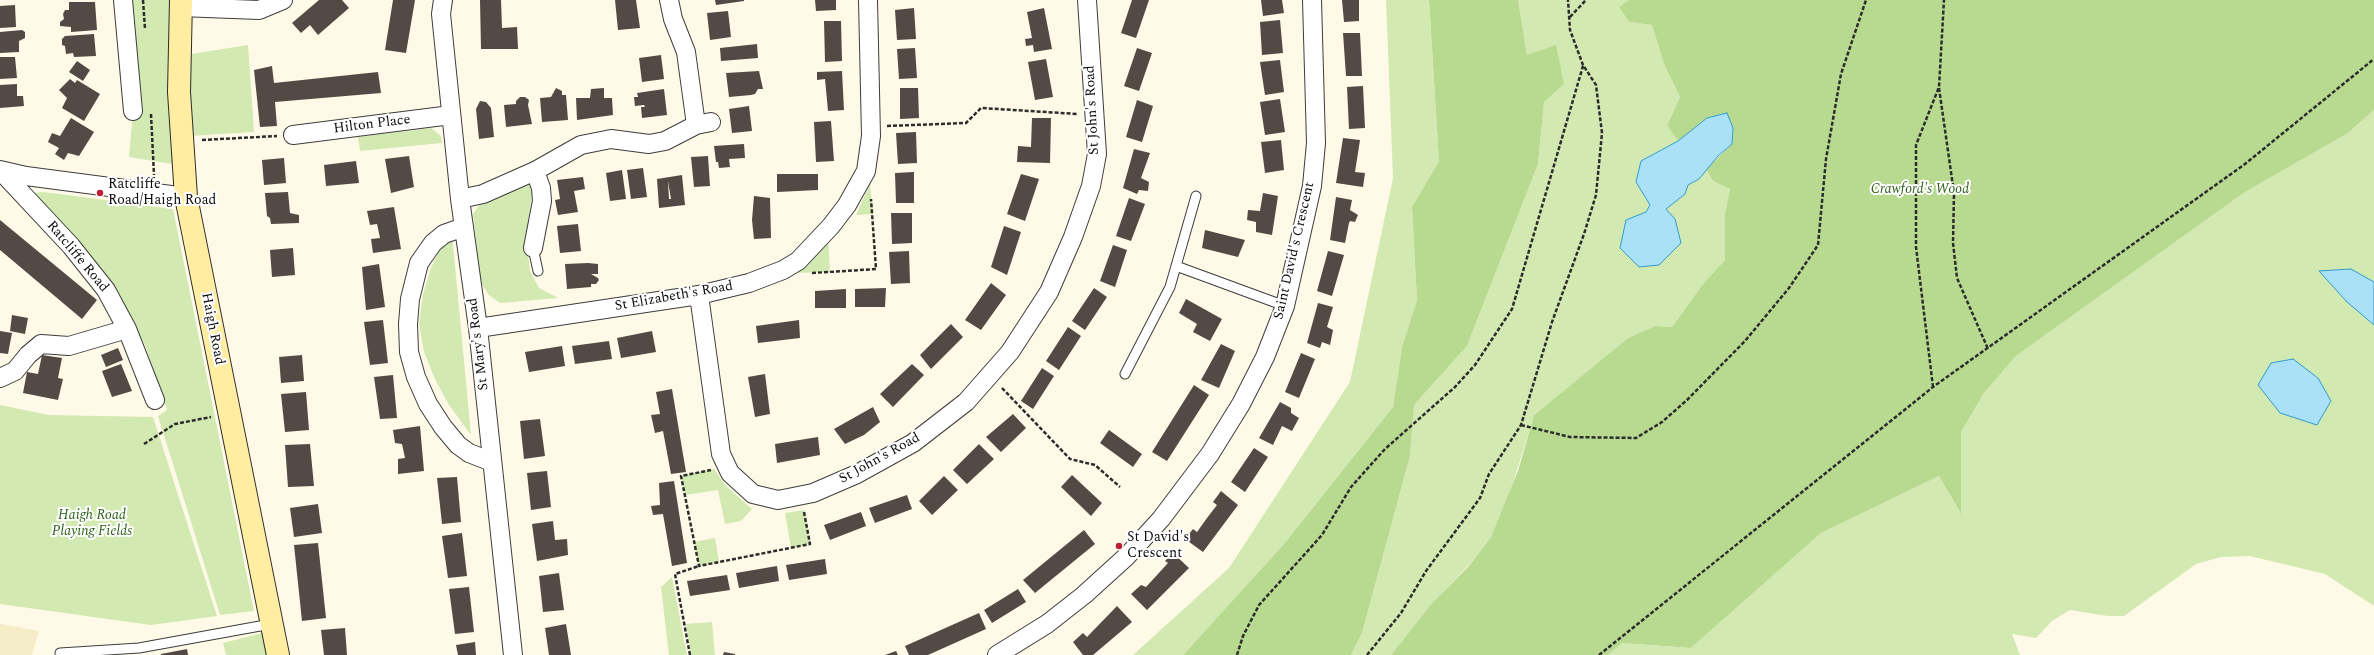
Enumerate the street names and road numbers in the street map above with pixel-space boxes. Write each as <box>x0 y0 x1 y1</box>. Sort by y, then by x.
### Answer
street label: St John's Road <box>1082 65 1104 155</box>
street label: Hilton Place <box>333 112 411 138</box>
street label: Saint David's Crescent <box>1271 181 1319 321</box>
street label: Ratcliffe Road <box>42 218 112 296</box>
street label: St Elizabeth's Road <box>614 278 734 316</box>
street label: Haigh Road <box>197 291 227 367</box>
street label: St Mary's Road <box>465 297 493 391</box>
street label: St John's Road <box>837 430 923 488</box>

